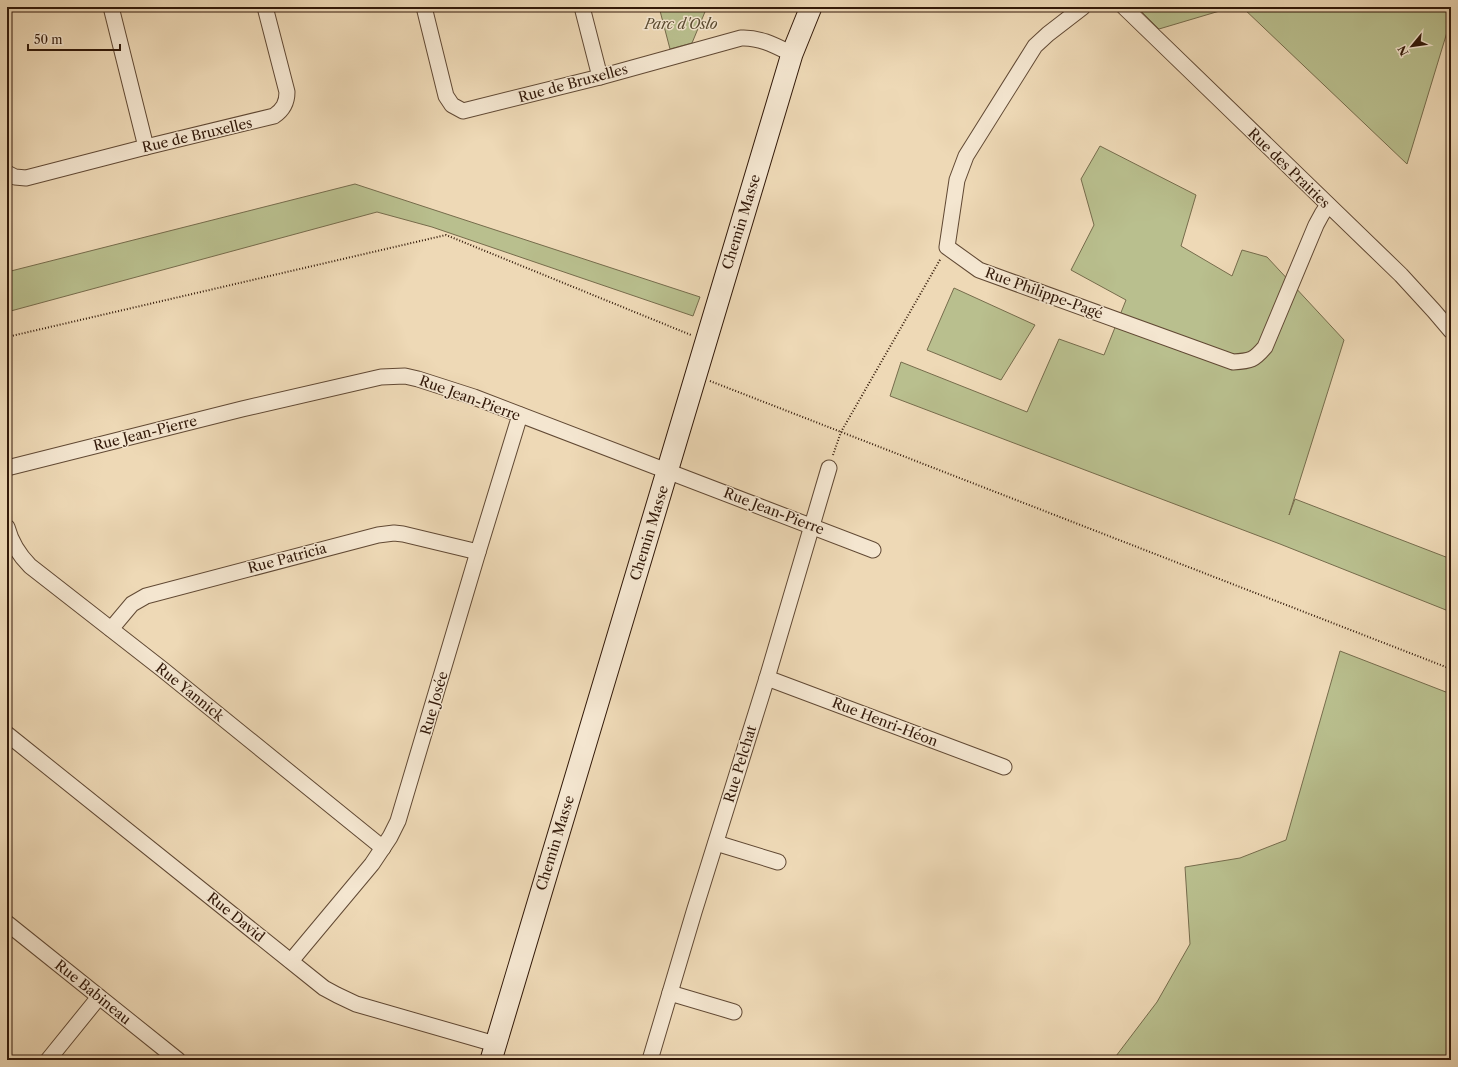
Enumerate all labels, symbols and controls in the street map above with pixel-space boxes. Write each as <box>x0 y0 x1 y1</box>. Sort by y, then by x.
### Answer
park label: Parc d'Oslo <box>643 15 718 33</box>
scale bar <box>28 26 120 52</box>
north arrow <box>1392 26 1432 66</box>
text: 50 m <box>34 32 63 47</box>
text: N <box>1395 43 1412 58</box>
street label: Rue de Bruxelles <box>516 60 630 106</box>
street label: Rue de Bruxelles <box>140 114 254 156</box>
street label: Rue des Prairies <box>1244 124 1334 212</box>
street label: Chemin Masse <box>718 172 764 272</box>
street label: Rue Philippe-Pagé <box>983 263 1106 323</box>
street label: Rue Jean-Pierre <box>417 371 523 425</box>
street label: Rue Jean-Pierre <box>91 411 199 455</box>
street label: Chemin Masse <box>626 483 672 583</box>
street label: Rue Jean-Pierre <box>721 484 827 539</box>
street label: Rue Patricia <box>246 539 329 577</box>
street label: Rue Yannick <box>152 659 229 726</box>
street label: Rue Josée <box>416 669 452 737</box>
street label: Rue Henri-Héon <box>829 694 941 751</box>
street label: Rue Pelchat <box>720 723 760 805</box>
street label: Chemin Masse <box>532 793 578 893</box>
street label: Rue David <box>203 888 269 946</box>
street label: Rue Babineau <box>51 956 135 1028</box>

